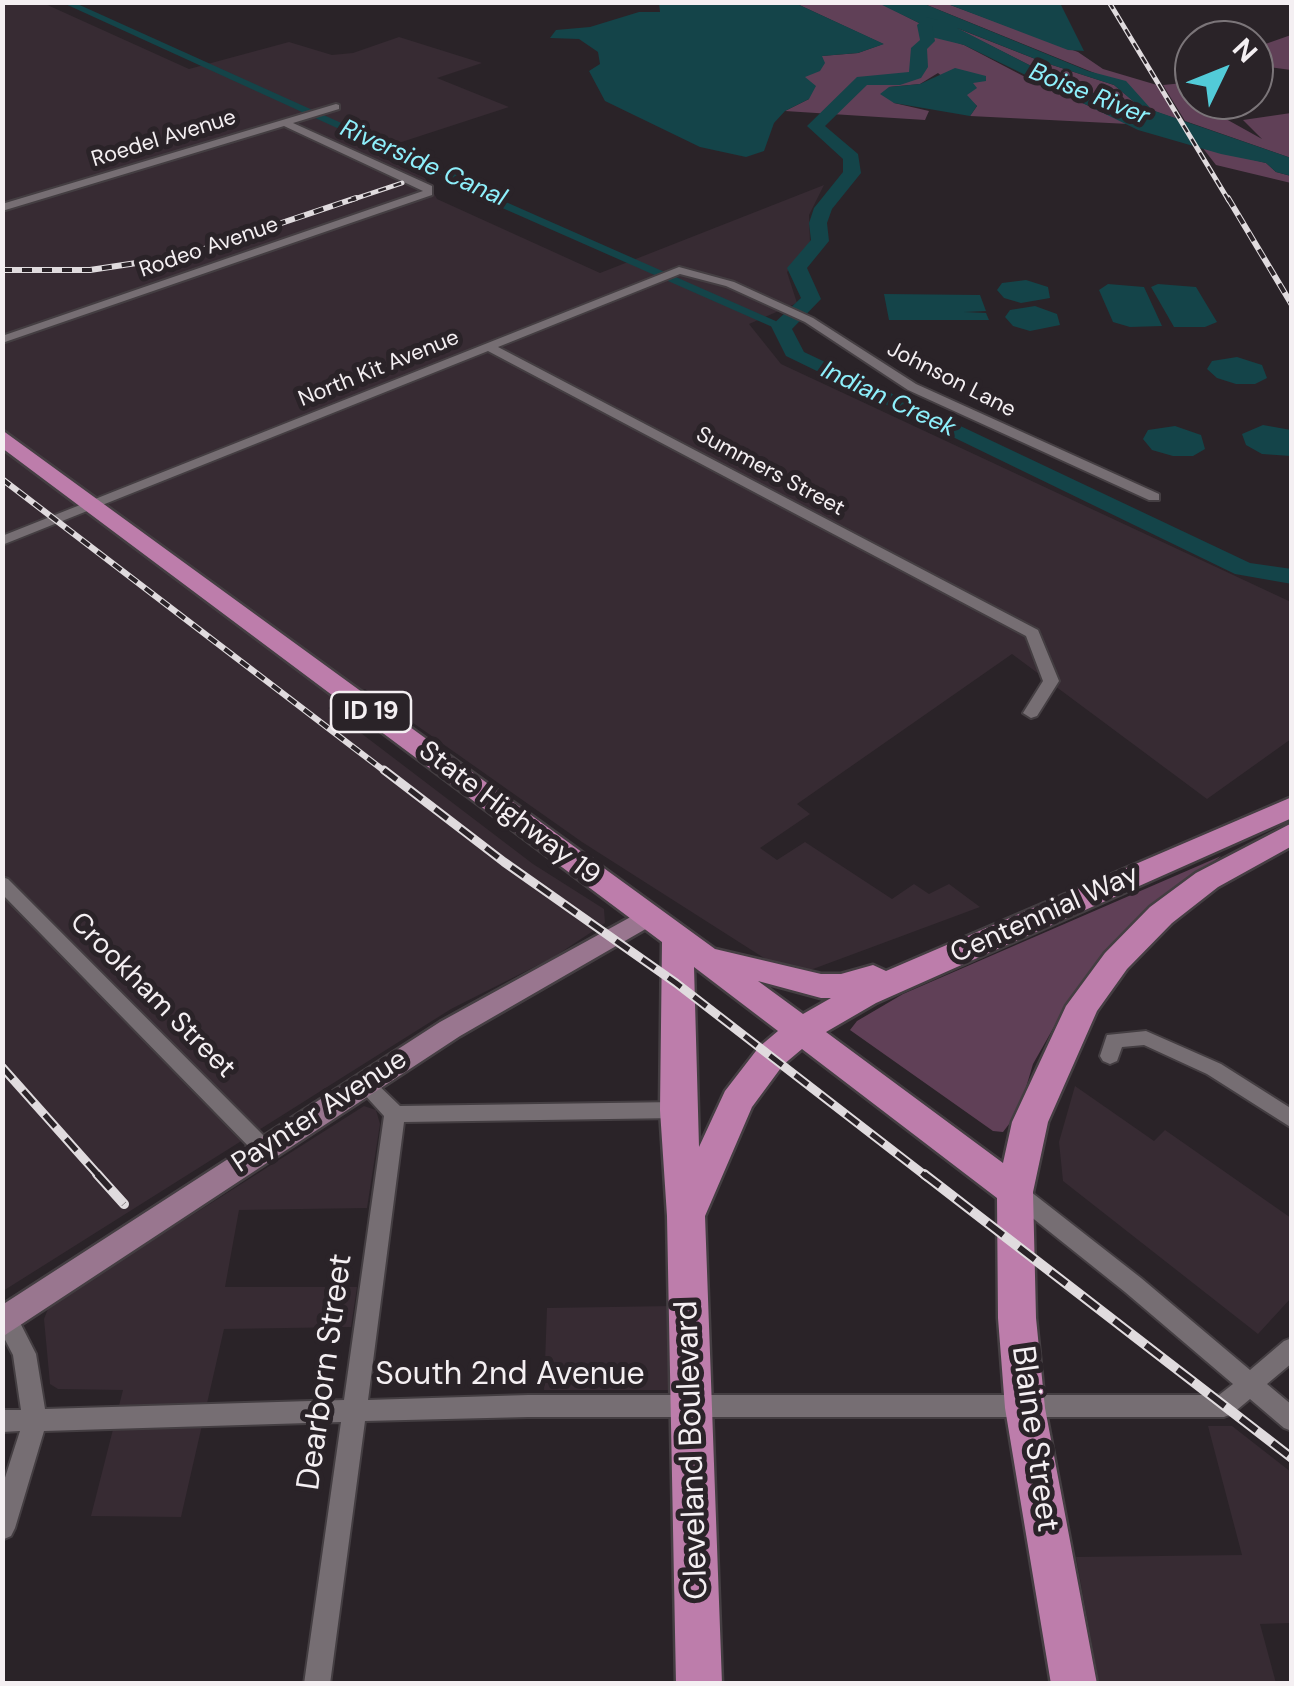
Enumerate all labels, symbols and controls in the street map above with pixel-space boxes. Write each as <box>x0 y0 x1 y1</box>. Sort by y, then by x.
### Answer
north arrow <box>1174 20 1274 120</box>
text: N <box>1224 30 1265 71</box>
water label: Boise River <box>1025 57 1153 133</box>
street label: Roedel Avenue <box>89 104 239 174</box>
water label: Riverside Canal <box>335 114 511 214</box>
street label: Rodeo Avenue <box>136 212 282 284</box>
street label: North Kit Avenue <box>295 325 463 413</box>
street label: Johnson Lane <box>882 336 1020 424</box>
water label: Indian Creek <box>816 356 960 444</box>
street label: Summers Street <box>691 422 849 522</box>
road number: ID 19 <box>331 692 411 732</box>
street label: State Highway 19 <box>412 735 606 893</box>
street label: Centennial Way <box>946 858 1144 972</box>
street label: Crookham Street <box>62 906 242 1086</box>
street label: Paynter Avenue <box>226 1043 414 1181</box>
street label: Dearborn Street <box>290 1252 362 1492</box>
street label: Cleveland Boulevard <box>669 1300 717 1600</box>
street label: Blaine Street <box>1002 1344 1066 1534</box>
street label: South 2nd Avenue <box>375 1357 645 1395</box>

